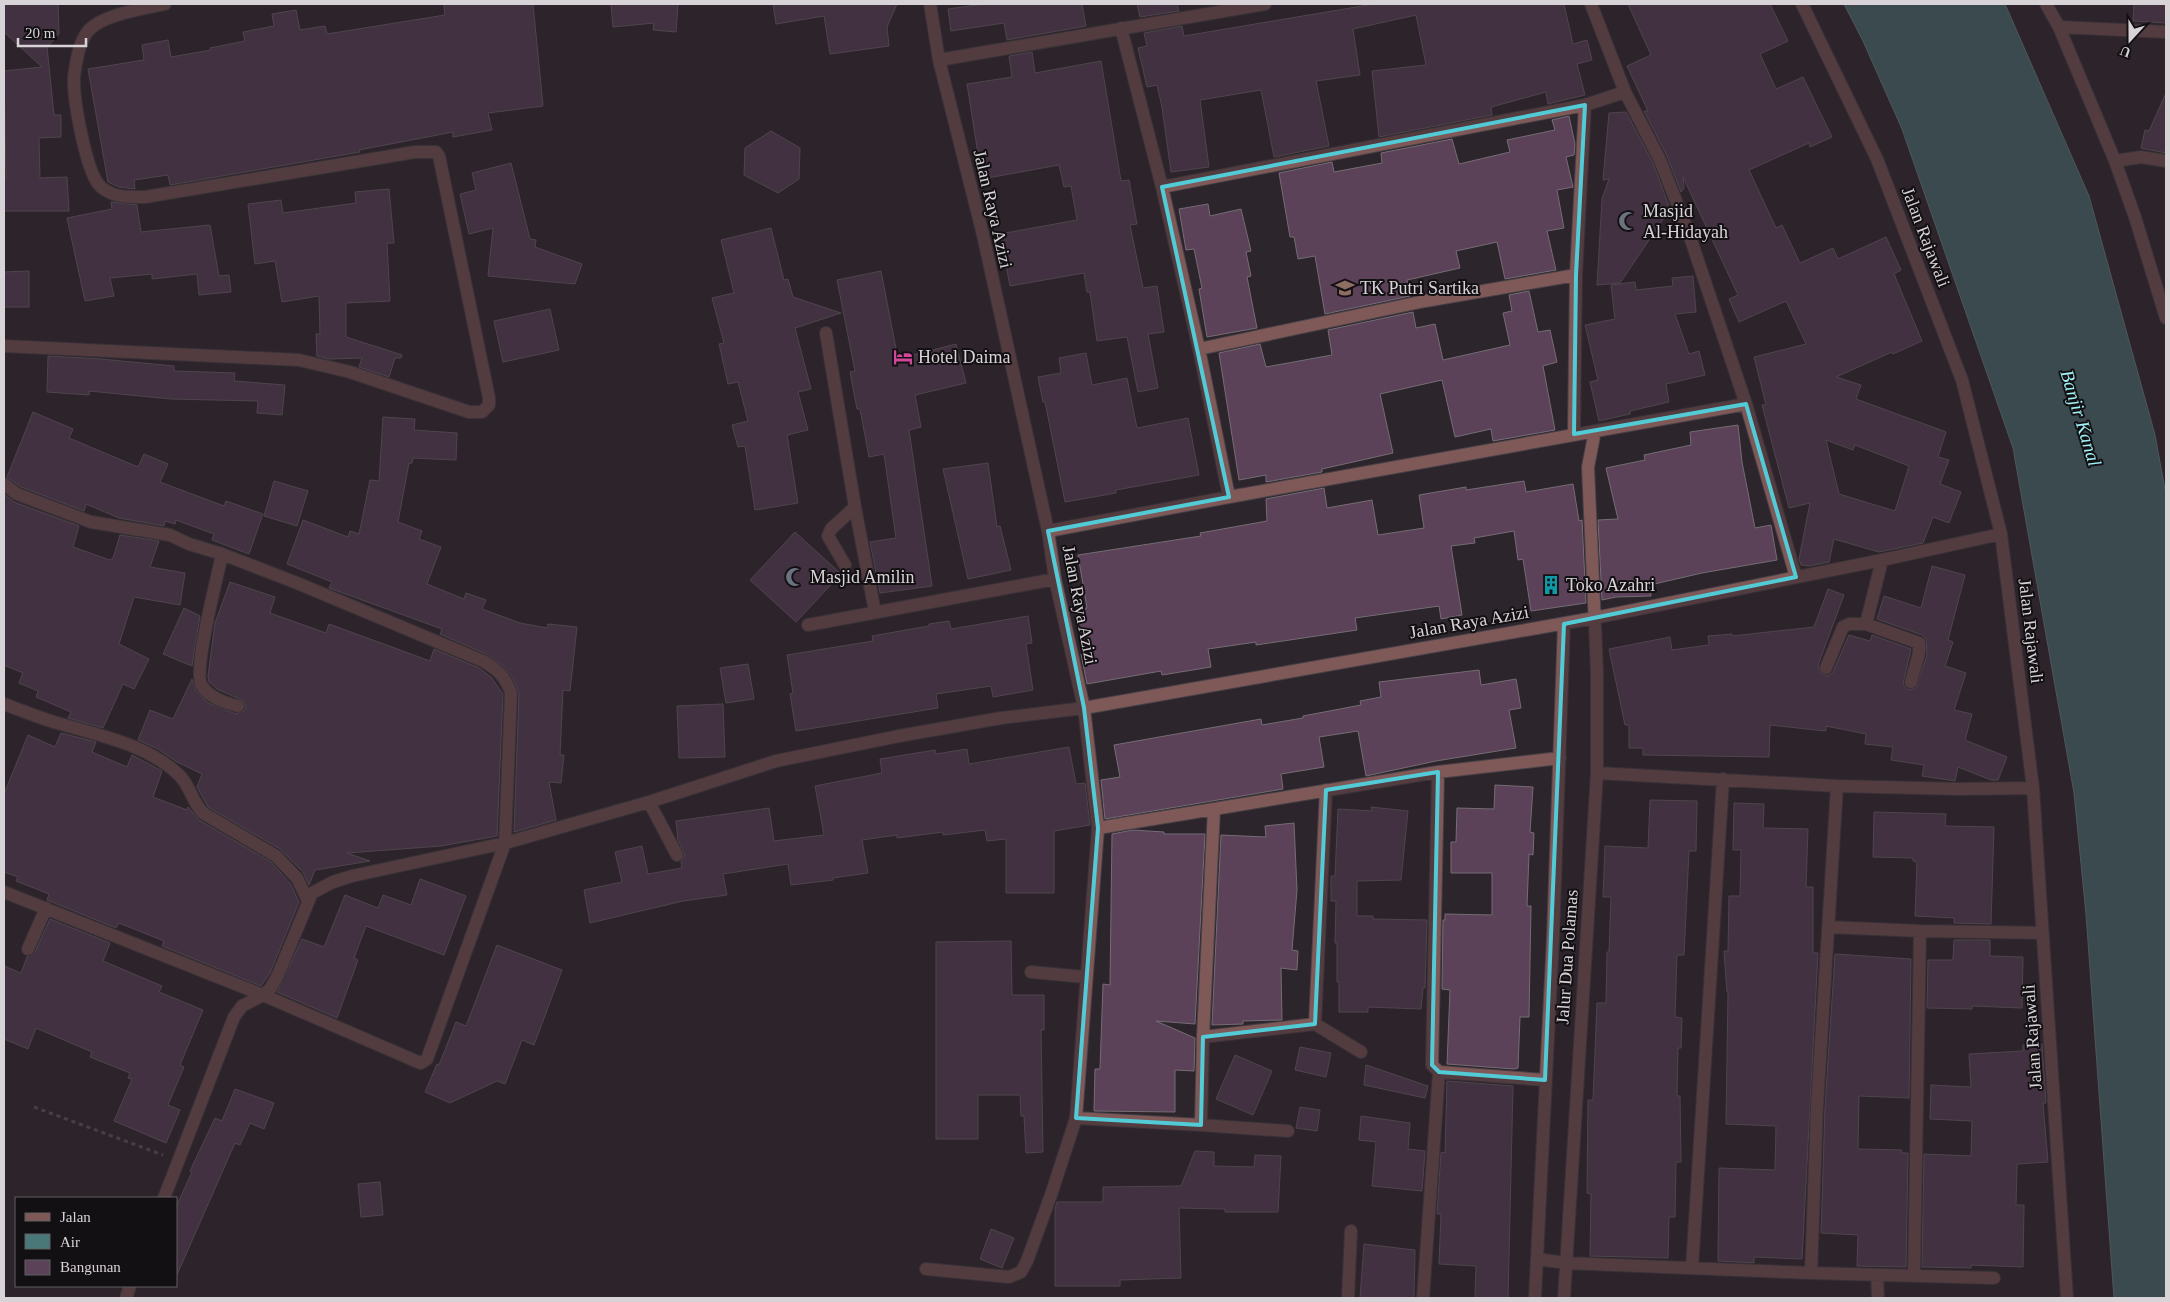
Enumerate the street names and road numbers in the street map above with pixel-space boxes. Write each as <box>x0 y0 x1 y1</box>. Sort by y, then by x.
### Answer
street label: Jalan Raya Azizi <box>970 148 1016 270</box>
street label: Jalan Rajawali <box>1898 184 1954 290</box>
street label: Jalan Raya Azizi <box>1059 544 1101 666</box>
street label: Jalan Rajawali <box>2015 577 2047 685</box>
street label: Jalan Raya Azizi <box>1408 602 1530 642</box>
street label: Jalur Dua Polamas <box>1552 889 1582 1025</box>
street label: Jalan Rajawali <box>2018 984 2046 1090</box>

